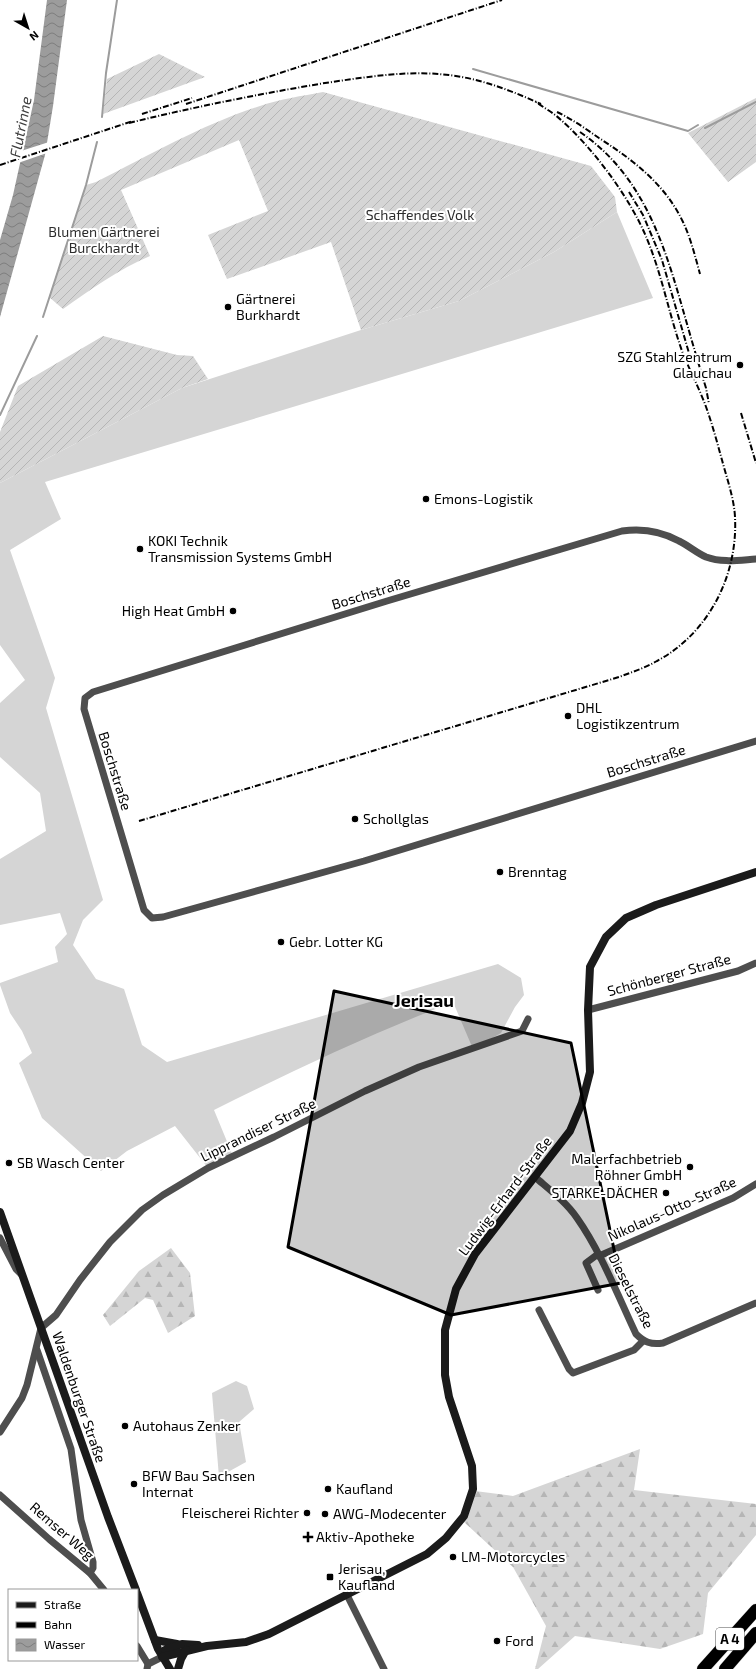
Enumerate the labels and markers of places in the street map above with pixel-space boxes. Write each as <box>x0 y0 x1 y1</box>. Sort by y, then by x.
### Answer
place label: Gärtnerei Burkhardt <box>236 290 300 323</box>
marker: Gärtnerei Burkhardt <box>223 302 233 312</box>
place label: SZG Stahlzentrum Glauchau <box>617 348 732 381</box>
marker: SZG Stahlzentrum Glauchau <box>735 360 745 370</box>
place label: Emons-Logistik <box>434 490 533 507</box>
marker: Emons-Logistik <box>421 494 431 504</box>
place label: KOKI Technik Transmission Systems GmbH <box>148 532 332 565</box>
marker: KOKI Technik Transmission Systems GmbH <box>135 544 145 554</box>
place label: High Heat GmbH <box>122 602 225 619</box>
marker: High Heat GmbH <box>228 606 238 616</box>
place label: DHL Logistikzentrum <box>576 699 679 732</box>
marker: DHL Logistikzentrum <box>563 711 573 721</box>
place label: Schollglas <box>363 810 429 827</box>
marker: Schollglas <box>350 814 360 824</box>
place label: Brenntag <box>508 863 567 880</box>
marker: Brenntag <box>495 867 505 877</box>
place label: Gebr. Lotter KG <box>289 933 383 950</box>
marker: Gebr. Lotter KG <box>276 937 286 947</box>
place label: Malerfachbetrieb Röhner GmbH <box>571 1150 682 1183</box>
place label: SB Wasch Center <box>17 1154 125 1171</box>
marker: SB Wasch Center <box>4 1158 14 1168</box>
marker: Malerfachbetrieb Röhner GmbH <box>685 1162 695 1172</box>
place label: STARKE-DÄCHER <box>552 1184 658 1201</box>
marker: STARKE-DÄCHER <box>661 1188 671 1198</box>
place label: Autohaus Zenker <box>133 1417 241 1434</box>
marker: Autohaus Zenker <box>120 1421 130 1431</box>
place label: BFW Bau Sachsen Internat <box>142 1467 255 1500</box>
marker: BFW Bau Sachsen Internat <box>129 1479 139 1489</box>
place label: Kaufland <box>336 1480 393 1497</box>
marker: Kaufland <box>323 1484 333 1494</box>
place label: Fleischerei Richter <box>182 1504 299 1521</box>
place label: AWG-Modecenter <box>333 1505 447 1522</box>
marker: Fleischerei Richter <box>302 1508 312 1518</box>
marker: AWG-Modecenter <box>320 1509 330 1519</box>
place label: Aktiv-Apotheke <box>316 1528 415 1545</box>
marker: Aktiv-Apotheke <box>303 1532 313 1542</box>
place label: LM-Motorcycles <box>461 1548 565 1565</box>
marker: LM-Motorcycles <box>448 1552 458 1562</box>
place label: Jerisau, Kaufland <box>338 1560 395 1593</box>
marker: Jerisau, Kaufland <box>325 1572 335 1582</box>
place label: Ford <box>505 1632 534 1649</box>
marker: Ford <box>492 1636 502 1646</box>

